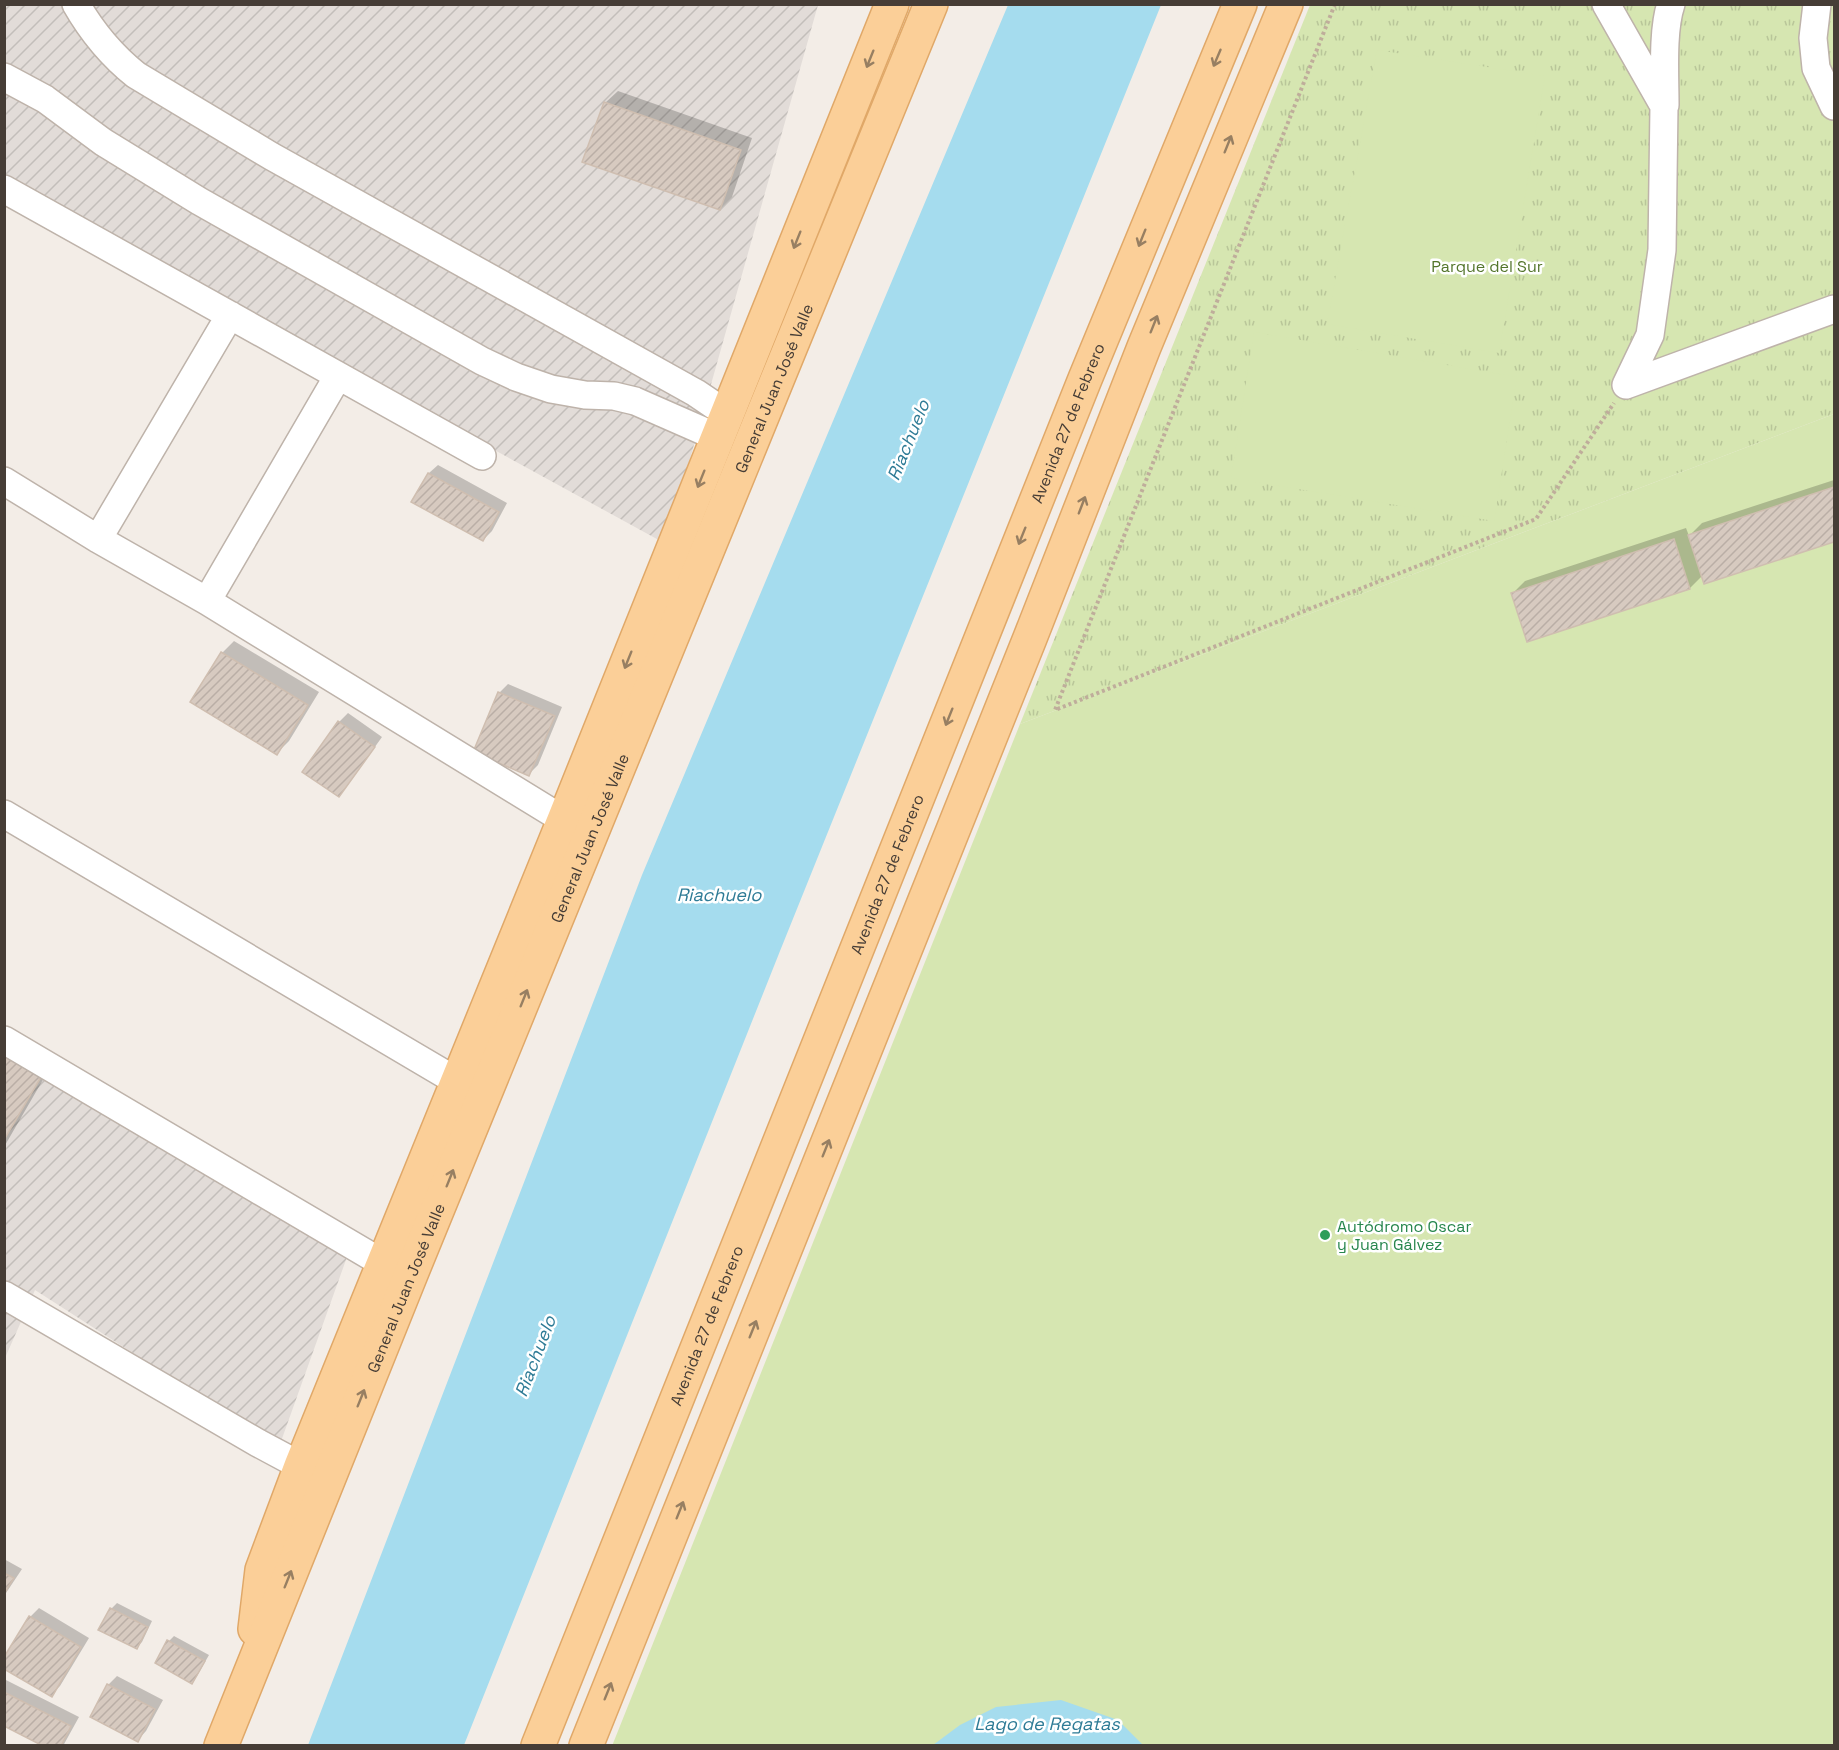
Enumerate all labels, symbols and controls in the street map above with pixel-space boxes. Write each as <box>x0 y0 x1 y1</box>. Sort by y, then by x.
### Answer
one-way arrow <box>864 49 875 67</box>
one-way arrow <box>1211 49 1223 67</box>
one-way arrow <box>1223 135 1234 153</box>
one-way arrow <box>1136 229 1147 247</box>
one-way arrow <box>791 230 802 248</box>
park label: Parque del Sur <box>1431 256 1543 277</box>
street label: General Juan José Valle <box>730 300 818 476</box>
one-way arrow <box>1149 315 1160 334</box>
street label: Avenida 27 de Febrero <box>1026 340 1109 506</box>
water label: Riachuelo <box>881 396 935 484</box>
one-way arrow <box>695 469 706 487</box>
one-way arrow <box>1077 496 1088 515</box>
one-way arrow <box>1016 526 1027 545</box>
one-way arrow <box>622 650 633 669</box>
one-way arrow <box>943 707 954 726</box>
street label: General Juan José Valle <box>546 750 634 926</box>
street label: Avenida 27 de Febrero <box>845 791 928 957</box>
water label: Riachuelo <box>677 883 762 906</box>
one-way arrow <box>519 989 530 1008</box>
one-way arrow <box>821 1139 832 1158</box>
one-way arrow <box>445 1170 456 1188</box>
street label: General Juan José Valle <box>362 1200 449 1376</box>
place label: Autódromo Oscar y Juan Gálvez <box>1337 1216 1471 1255</box>
marker: Autódromo Oscar y Juan Gálvez <box>1318 1228 1332 1242</box>
street label: Avenida 27 de Febrero <box>665 1242 748 1409</box>
water label: Riachuelo <box>509 1312 561 1400</box>
one-way arrow <box>748 1320 759 1339</box>
one-way arrow <box>356 1389 367 1408</box>
one-way arrow <box>675 1501 686 1520</box>
one-way arrow <box>283 1570 294 1588</box>
one-way arrow <box>603 1682 614 1701</box>
water label: Lago de Regatas <box>974 1712 1120 1735</box>

